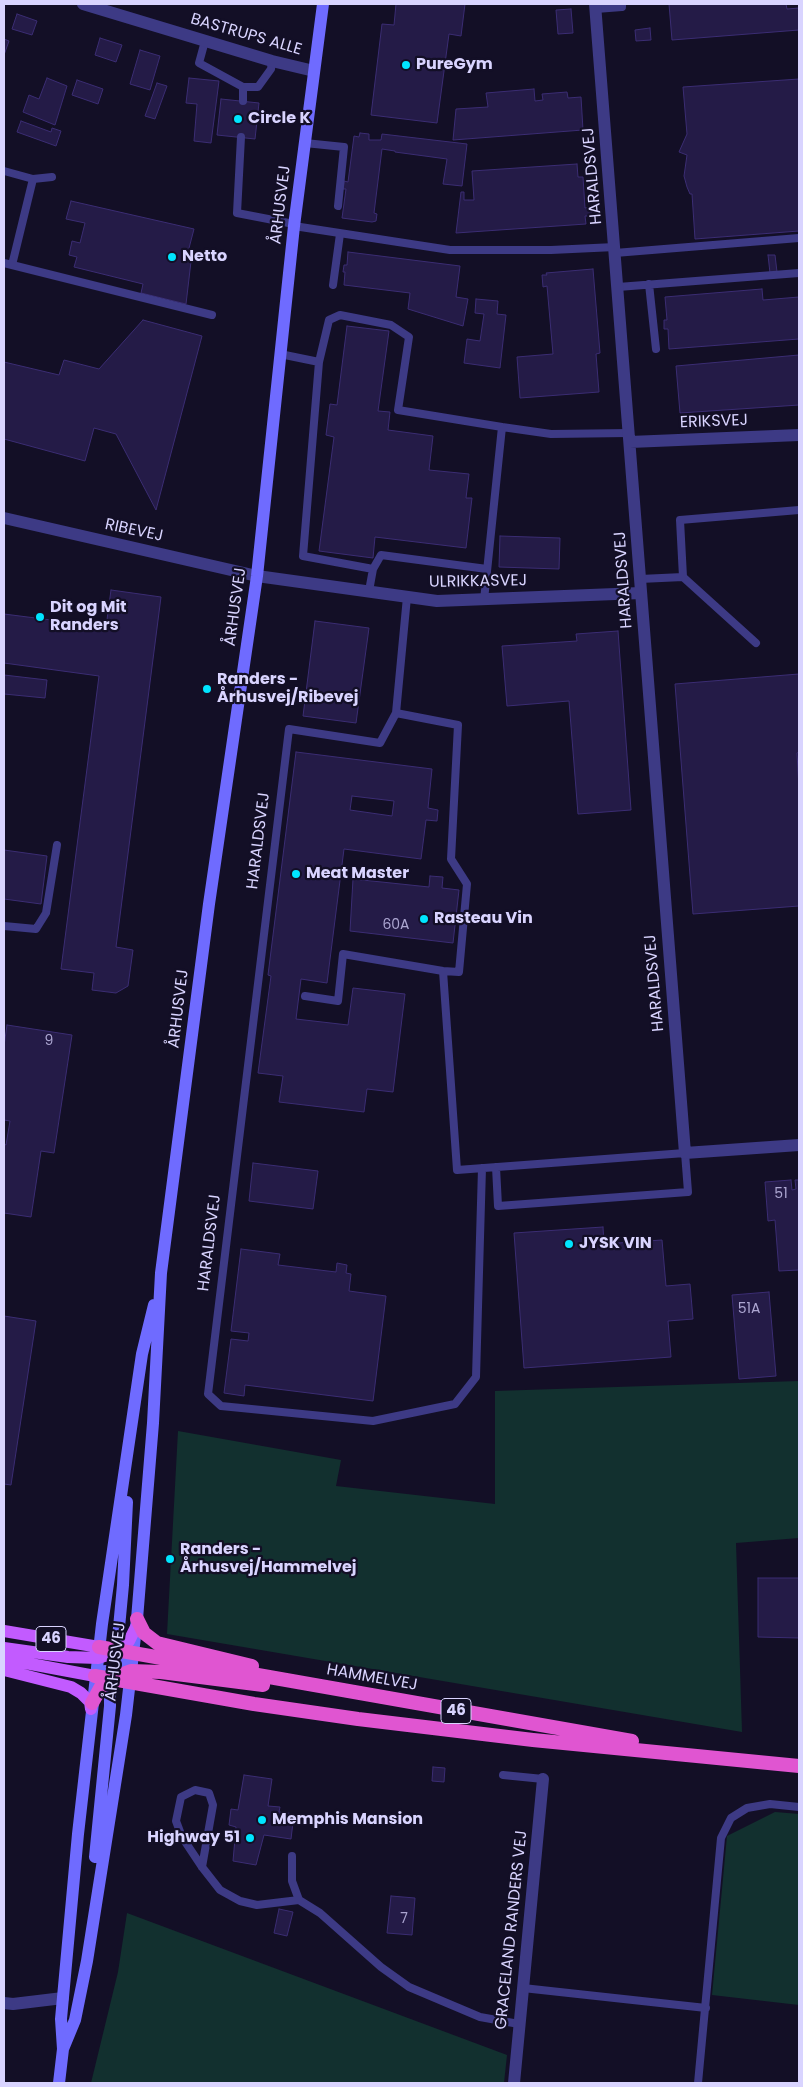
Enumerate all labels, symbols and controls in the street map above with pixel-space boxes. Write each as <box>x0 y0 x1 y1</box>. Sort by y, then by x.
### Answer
street label: BASTRUPS ALLE <box>188 10 304 60</box>
place label: PureGym <box>416 55 493 75</box>
marker: PureGym <box>400 59 412 71</box>
place label: Circle K <box>248 109 311 129</box>
marker: Circle K <box>232 113 244 125</box>
street label: HARALDSVEJ <box>579 127 607 225</box>
street label: ÅRHUSVEJ <box>267 164 295 246</box>
place label: Netto <box>182 247 227 267</box>
marker: Netto <box>166 251 178 263</box>
street label: ERIKSVEJ <box>680 411 748 433</box>
street label: RIBEVEJ <box>103 515 165 547</box>
street label: HARALDSVEJ <box>611 531 637 629</box>
street label: ÅRHUSVEJ <box>221 566 251 648</box>
street label: ULRIKKASVEJ <box>429 572 527 592</box>
place label: Dit og Mit Randers <box>50 598 127 636</box>
marker: Dit og Mit Randers <box>34 611 46 623</box>
place label: Randers - Århusvej/Ribevej <box>217 670 358 708</box>
marker: Randers - Århusvej/Ribevej <box>201 683 213 695</box>
street label: HARALDSVEJ <box>244 791 274 891</box>
place label: Meat Master <box>306 864 409 884</box>
marker: Meat Master <box>290 868 302 880</box>
place label: Rasteau Vin <box>434 909 533 929</box>
marker: Rasteau Vin <box>418 913 430 925</box>
house number: 60A <box>382 917 410 933</box>
street label: HARALDSVEJ <box>641 934 669 1032</box>
street label: ÅRHUSVEJ <box>165 968 193 1050</box>
house number: 9 <box>45 1033 53 1049</box>
house number: 51 <box>774 1186 788 1202</box>
street label: HARALDSVEJ <box>195 1193 225 1293</box>
place label: JYSK VIN <box>579 1234 652 1254</box>
marker: JYSK VIN <box>563 1238 575 1250</box>
house number: 51A <box>738 1301 760 1317</box>
place label: Randers - Århusvej/Hammelvej <box>180 1540 357 1578</box>
marker: Randers - Århusvej/Hammelvej <box>164 1553 176 1565</box>
street label: ÅRHUSVEJ <box>102 1621 130 1703</box>
road number: 46 <box>36 1626 66 1652</box>
street label: HAMMELVEJ <box>325 1661 419 1695</box>
road number: 46 <box>441 1698 471 1724</box>
place label: Memphis Mansion <box>272 1810 423 1830</box>
marker: Memphis Mansion <box>256 1814 268 1826</box>
place label: Highway 51 <box>147 1828 240 1848</box>
street label: GRACELAND RANDERS VEJ <box>492 1829 532 2031</box>
marker: Highway 51 <box>244 1832 256 1844</box>
house number: 7 <box>400 1911 408 1927</box>

